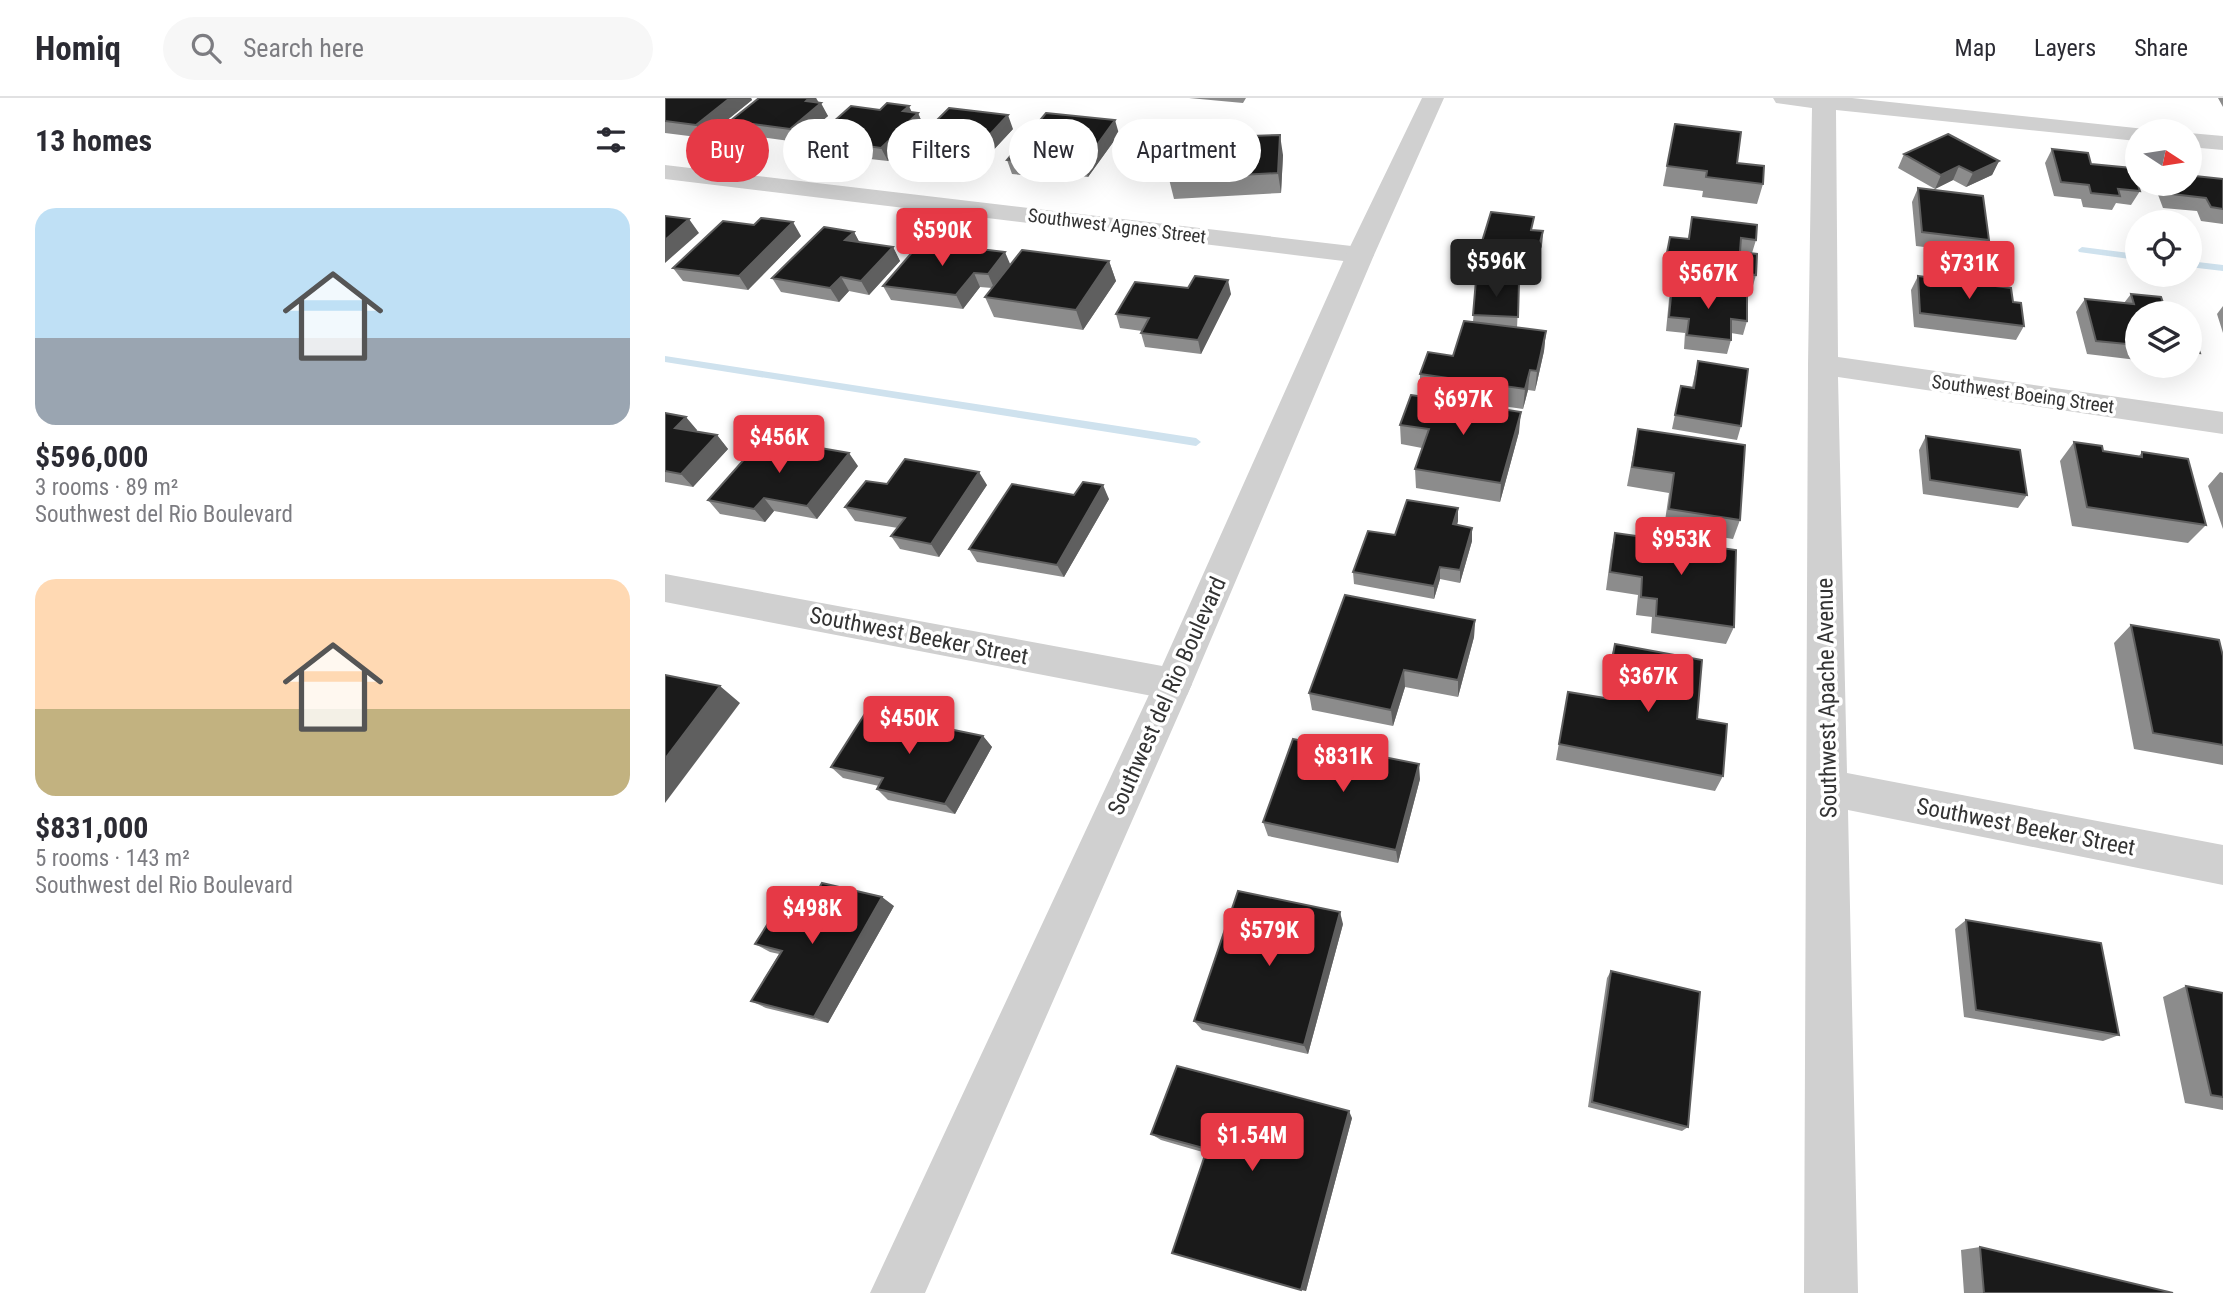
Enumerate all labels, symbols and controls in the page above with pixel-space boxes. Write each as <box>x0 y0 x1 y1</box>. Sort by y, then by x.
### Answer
search box <box>163 17 653 80</box>
text: Homiq <box>35 29 121 68</box>
icon: search <box>187 29 225 67</box>
text: Search here <box>243 33 364 63</box>
text: Map <box>1955 34 1996 62</box>
text: Layers <box>2034 34 2096 62</box>
text: Share <box>2134 34 2188 62</box>
chip: Buy <box>686 119 769 182</box>
chip: Rent <box>783 119 873 182</box>
chip: Filters <box>887 119 995 182</box>
chip: New <box>1009 119 1098 182</box>
chip: Apartment <box>1112 119 1261 182</box>
north arrow <box>2125 119 2201 196</box>
map controls <box>2125 119 2202 378</box>
icon: filters <box>592 121 630 159</box>
text: 13 homes <box>35 123 152 158</box>
street label: Southwest Agnes Street <box>1027 204 1207 248</box>
pin: $590K <box>893 208 991 268</box>
button: locate <box>2125 210 2202 287</box>
text: $590K <box>912 217 972 244</box>
pin: $596K <box>1447 240 1545 299</box>
pin: $731K <box>1920 242 2018 301</box>
text: $596K <box>1466 248 1526 275</box>
text: $731K <box>1939 250 1999 277</box>
pin: $567K <box>1659 252 1757 311</box>
icon: home <box>270 253 396 379</box>
text: $567K <box>1678 260 1738 287</box>
button: layers <box>2125 301 2202 378</box>
street label: Southwest Boeing Street <box>1930 370 2116 418</box>
pin: $697K <box>1414 378 1512 437</box>
text: $697K <box>1433 386 1493 413</box>
pin: $456K <box>730 416 828 475</box>
text: $456K <box>749 424 809 451</box>
text: $596,000 <box>35 439 148 474</box>
text: 3 rooms · 89 m² <box>35 474 178 501</box>
text: Southwest del Rio Boulevard <box>35 501 293 528</box>
pin: $953K <box>1632 518 1730 577</box>
text: $953K <box>1651 526 1711 553</box>
street label: Southwest del Rio Boulevard <box>1102 573 1232 819</box>
street label: Southwest Apache Avenue <box>1811 578 1843 818</box>
street label: Southwest Beeker Street <box>807 602 1031 670</box>
icon: home <box>270 624 396 750</box>
pin: $367K <box>1599 654 1697 714</box>
text: $367K <box>1618 663 1678 690</box>
pin: $450K <box>860 696 958 756</box>
text: $450K <box>879 705 939 732</box>
pin: $831K <box>1294 734 1392 794</box>
text: $831K <box>1313 743 1373 770</box>
street label: Southwest Beeker Street <box>1914 793 2138 861</box>
text: $831,000 <box>35 810 148 845</box>
text: 5 rooms · 143 m² <box>35 845 190 872</box>
text: Southwest del Rio Boulevard <box>35 872 293 899</box>
pin: $498K <box>763 886 861 946</box>
text: $498K <box>782 895 842 922</box>
pin: $579K <box>1220 908 1318 968</box>
text: $579K <box>1239 917 1299 944</box>
pin: $1.54M <box>1195 1114 1309 1173</box>
text: $1.54M <box>1217 1122 1287 1149</box>

